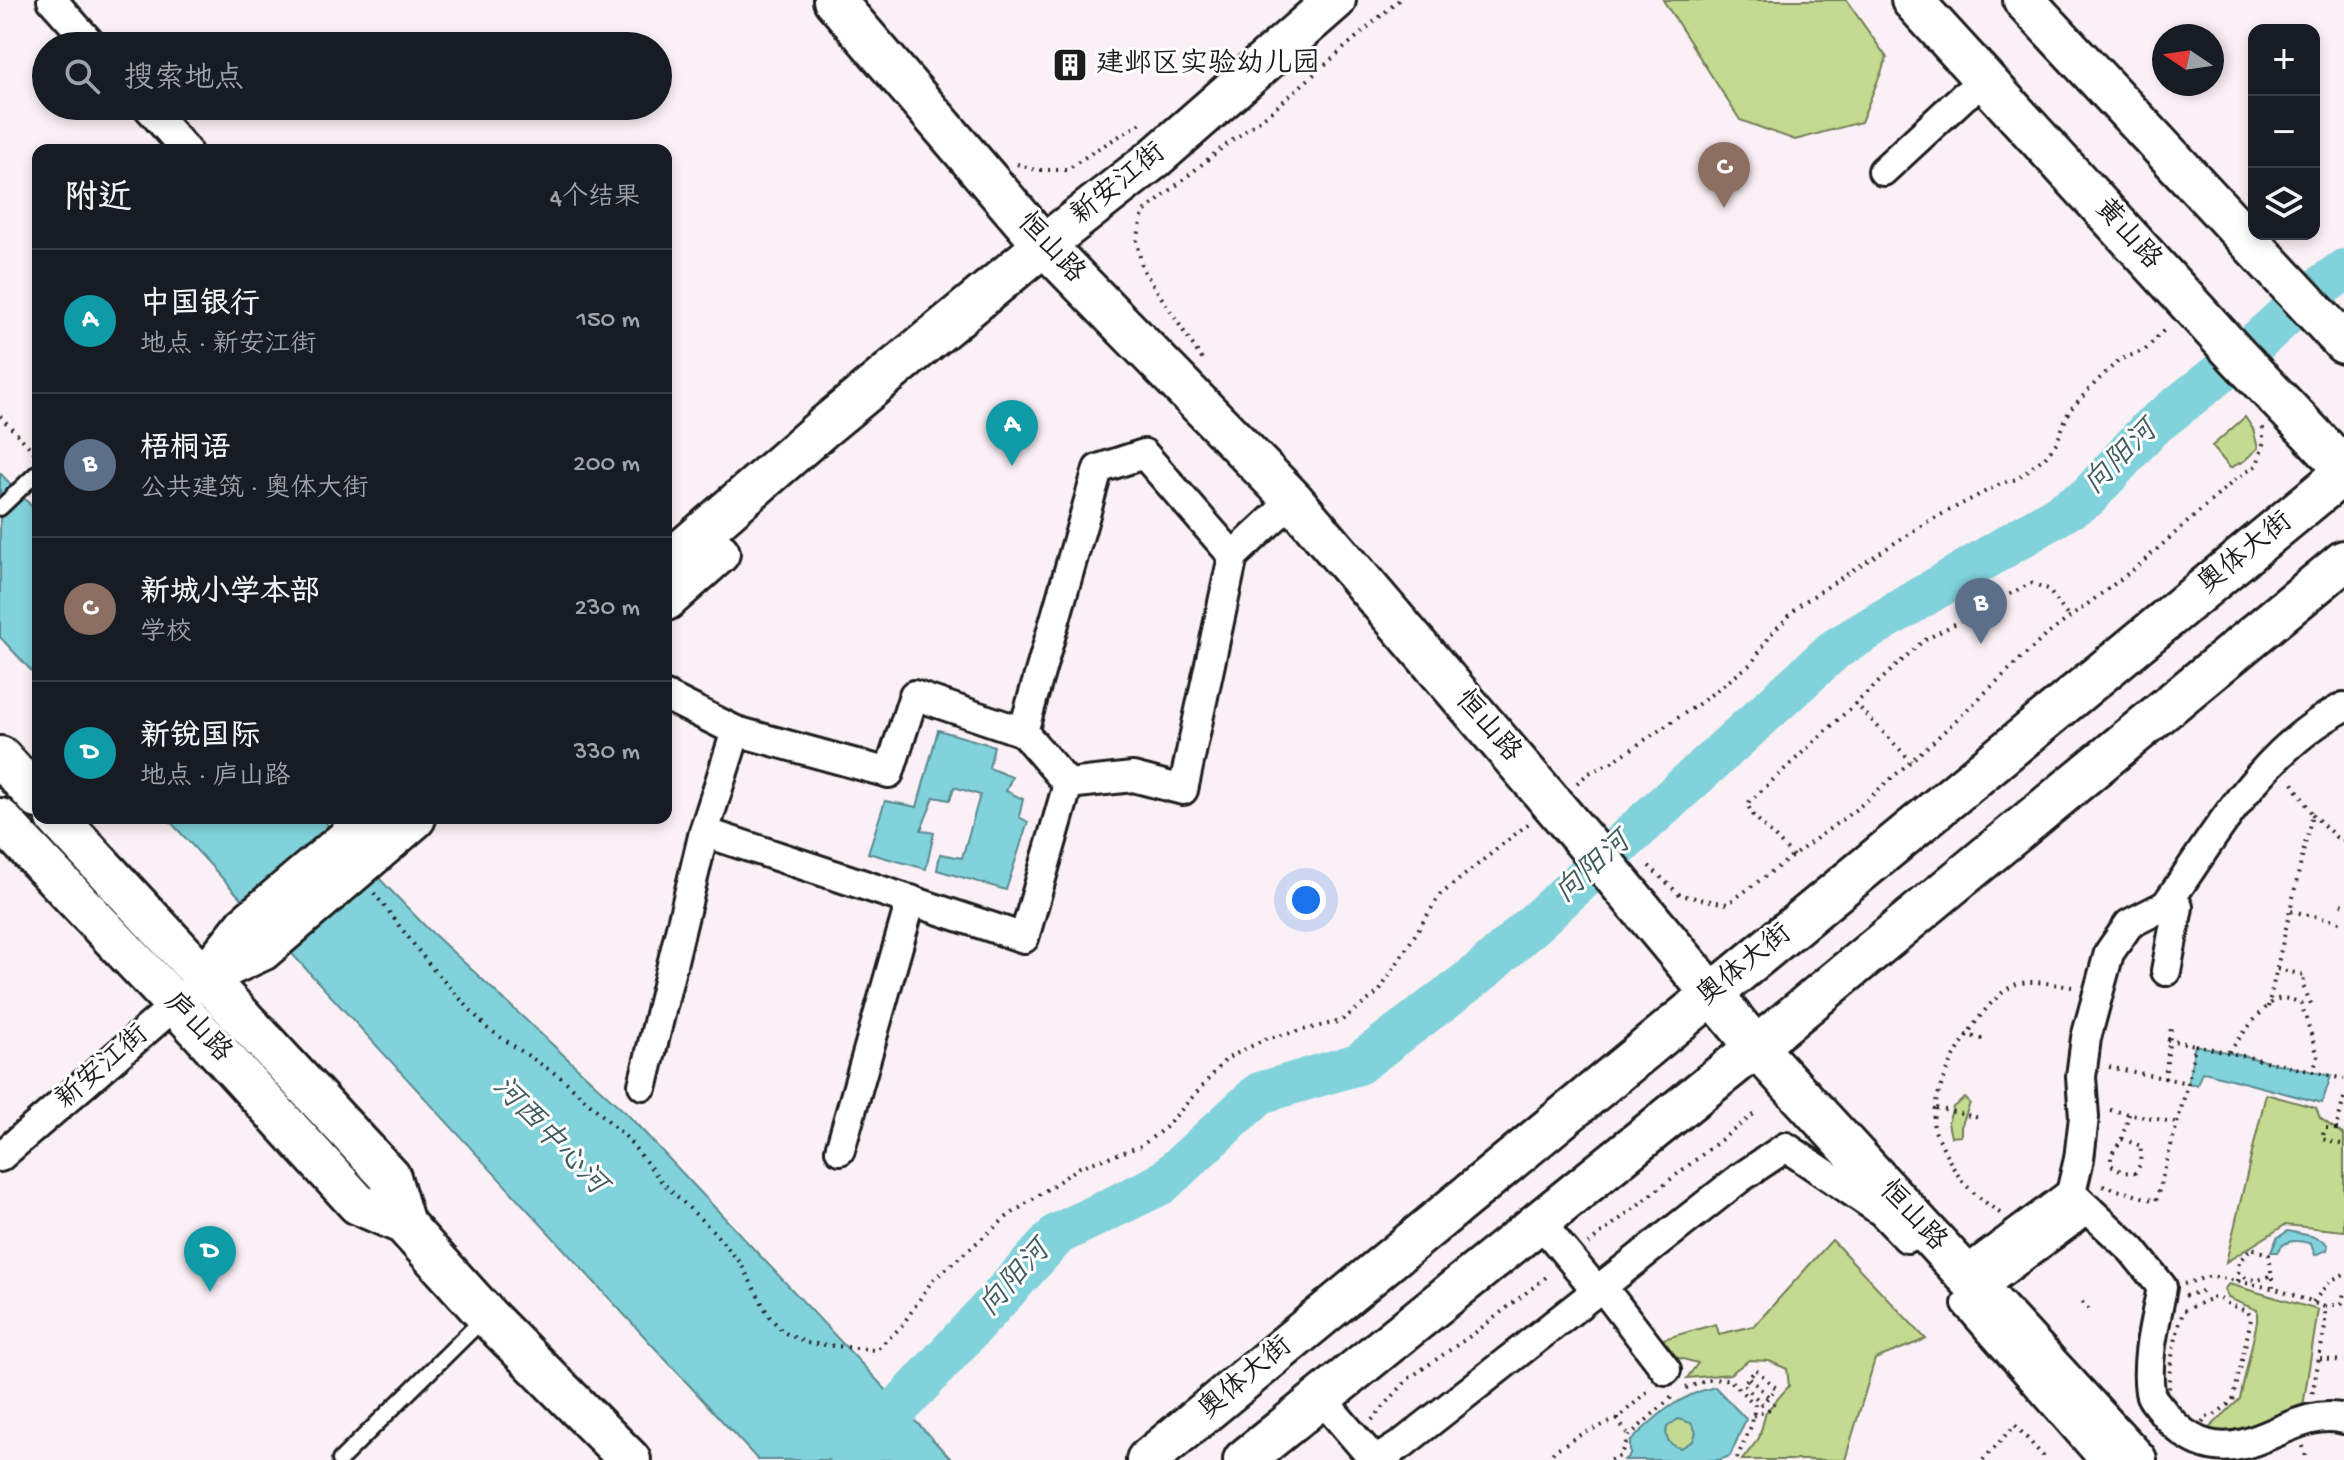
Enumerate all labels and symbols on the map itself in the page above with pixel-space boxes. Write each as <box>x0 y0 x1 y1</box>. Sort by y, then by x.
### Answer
north arrow <box>2152 24 2224 96</box>
building icon: 建邺区实验幼儿园 <box>1051 46 1089 84</box>
place label: 建邺区实验幼儿园 <box>1096 48 1320 82</box>
street label: 新安江街 <box>1064 136 1173 233</box>
pin: C <box>1698 142 1750 208</box>
street label: 黄山路 <box>2087 191 2169 277</box>
street label: 恒山路 <box>1009 206 1092 291</box>
pin: A <box>986 400 1038 466</box>
water label: 向阳河 <box>2076 410 2170 503</box>
street label: 奥体大街 <box>2191 504 2300 602</box>
pin: B <box>1955 578 2007 644</box>
street label: 恒山路 <box>1447 683 1529 770</box>
water label: 向阳河 <box>1548 821 1643 912</box>
your location <box>1286 880 1326 920</box>
street label: 奥体大街 <box>1690 916 1799 1014</box>
street label: 庐山路 <box>156 985 239 1070</box>
street label: 新安江街 <box>49 1018 156 1117</box>
water label: 河西中心河 <box>483 1070 618 1207</box>
street label: 恒山路 <box>1871 1174 1954 1259</box>
pin: D <box>184 1226 236 1292</box>
water label: 向阳河 <box>971 1230 1062 1325</box>
street label: 奥体大街 <box>1191 1329 1300 1428</box>

